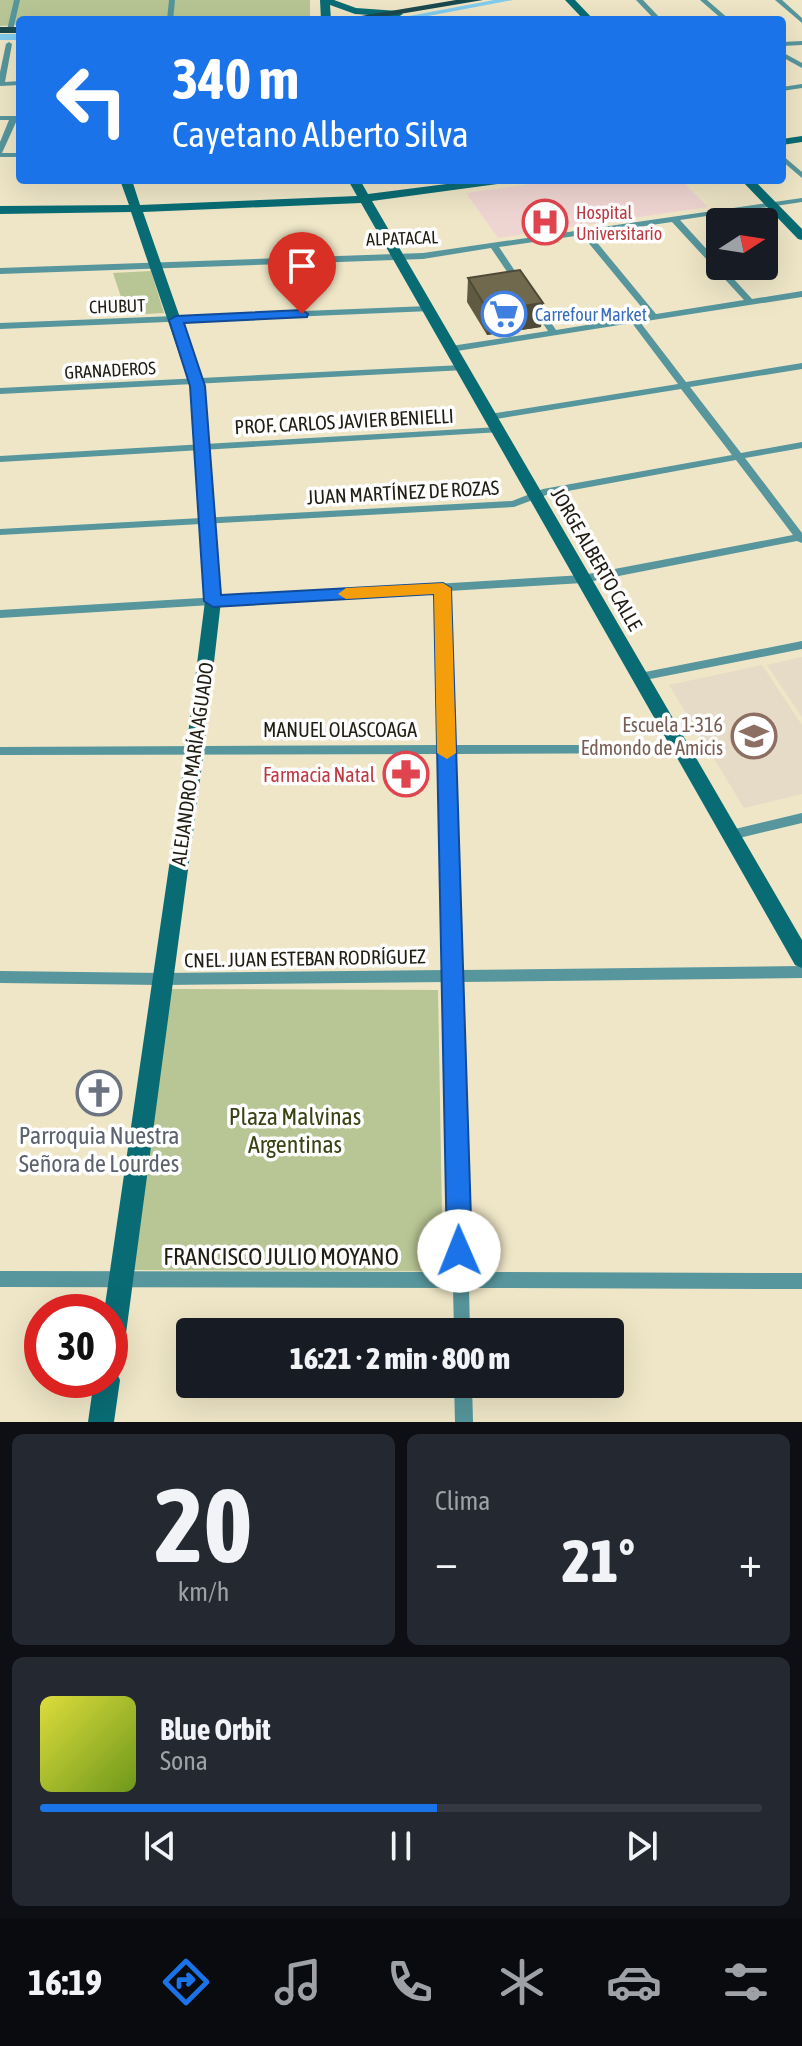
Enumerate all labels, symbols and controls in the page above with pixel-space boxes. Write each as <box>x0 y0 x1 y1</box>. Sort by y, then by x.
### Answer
text: 340 m <box>172 47 299 111</box>
icon: left <box>40 48 144 152</box>
text: Cayetano Alberto Silva <box>172 113 469 155</box>
hospital icon: Hospital Universitario <box>521 198 569 246</box>
place label: Hospital Universitario <box>576 202 662 244</box>
north arrow <box>706 208 778 280</box>
map controls <box>706 208 778 280</box>
street label: ALPATACAL <box>366 226 438 250</box>
pin <box>268 232 336 314</box>
icon: arrive <box>280 244 324 288</box>
supermarket icon: Carrefour Market <box>480 290 528 338</box>
street label: CHUBUT <box>89 295 146 317</box>
place label: Carrefour Market <box>535 304 647 325</box>
street label: GRANADEROS <box>64 357 157 383</box>
street label: PROF. CARLOS JAVIER BENIELLI <box>234 404 454 438</box>
street label: JUAN MARTÍNEZ DE ROZAS <box>306 475 500 509</box>
street label: JORGE ALBERTO CALLE <box>547 484 647 635</box>
street label: ALEJANDRO MARÍA AGUADO <box>166 661 218 867</box>
school or university icon: Escuela 1-316 Edmondo de Amicis <box>730 712 778 760</box>
place label: Escuela 1-316 Edmondo de Amicis <box>581 713 723 759</box>
street label: MANUEL OLASCOAGA <box>263 718 417 741</box>
pharmacy icon: Farmacia Natal <box>382 750 430 798</box>
place label: Farmacia Natal <box>263 763 376 786</box>
street label: CNEL. JUAN ESTEBAN RODRÍGUEZ <box>184 944 426 972</box>
church icon: Parroquia Nuestra Señora de Lourdes <box>75 1069 123 1117</box>
park label: Plaza Malvinas Argentinas <box>229 1103 361 1158</box>
place label: Parroquia Nuestra Señora de Lourdes <box>19 1122 179 1177</box>
position arrow <box>417 1209 501 1293</box>
street label: FRANCISCO JULIO MOYANO <box>163 1243 399 1270</box>
speed limit sign: 30 <box>24 1294 128 1398</box>
text: 16:21 · 2 min · 800 m <box>290 1341 510 1375</box>
text: 20 <box>155 1465 252 1584</box>
text: Clima <box>435 1486 490 1516</box>
text: 21° <box>562 1526 635 1595</box>
text: − <box>435 1536 458 1586</box>
text: + <box>739 1536 762 1586</box>
text: km/h <box>178 1577 229 1607</box>
text: Blue Orbit <box>160 1712 271 1746</box>
text: Sona <box>160 1746 208 1776</box>
icon: previous <box>138 1824 182 1868</box>
icon: pause <box>379 1824 423 1868</box>
icon: next <box>620 1824 664 1868</box>
icon: directions <box>158 1954 214 2010</box>
icon: music <box>270 1954 326 2010</box>
icon: phone <box>382 1954 438 2010</box>
icon: climate <box>494 1954 550 2010</box>
icon: car <box>606 1954 662 2010</box>
icon: filters <box>718 1954 774 2010</box>
text: 16:19 <box>28 1961 102 2003</box>

